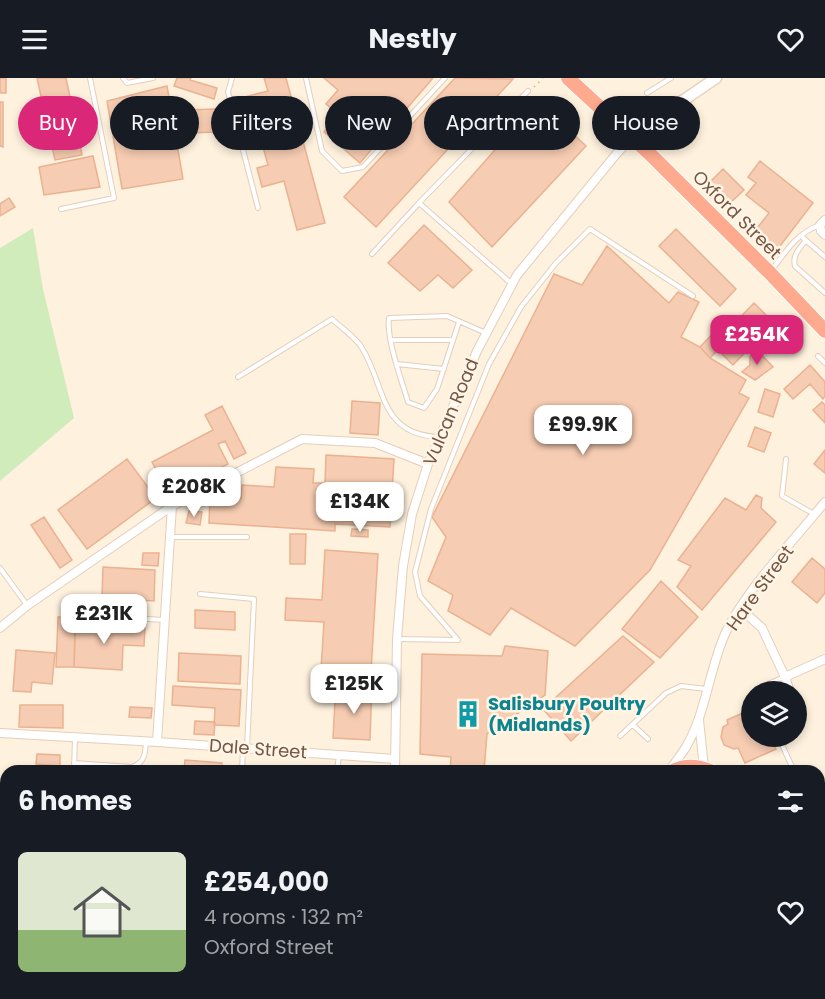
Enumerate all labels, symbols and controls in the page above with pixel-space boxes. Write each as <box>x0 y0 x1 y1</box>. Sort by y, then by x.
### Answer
text: Nestly <box>369 20 457 57</box>
icon: menu <box>18 23 51 56</box>
icon: heart <box>774 23 807 56</box>
chip: Buy <box>18 96 98 150</box>
chip: Rent <box>110 96 199 150</box>
chip: Filters <box>211 96 313 150</box>
chip: New <box>325 96 412 150</box>
chip: Apartment <box>424 96 580 150</box>
chip: House <box>592 96 700 150</box>
street label: Oxford Street <box>687 165 787 265</box>
pin: £254K <box>715 315 799 366</box>
text: £254K <box>724 320 790 348</box>
street label: Vulcan Road <box>417 354 484 469</box>
pin: £99.9K <box>534 405 632 456</box>
text: £99.9K <box>548 410 618 438</box>
pin: £208K <box>152 467 236 518</box>
text: £208K <box>162 472 226 500</box>
pin: £134K <box>318 482 402 533</box>
text: £134K <box>330 487 390 515</box>
street label: Hare Street <box>720 540 799 636</box>
pin: £231K <box>62 594 146 645</box>
text: £231K <box>75 599 133 627</box>
pin: £125K <box>312 664 396 715</box>
text: £125K <box>324 669 384 697</box>
map controls <box>741 681 807 747</box>
button: layers <box>741 681 807 747</box>
place label: Salisbury Poultry (Midlands) <box>488 691 646 737</box>
building icon: Salisbury Poultry (Midlands) <box>453 699 483 729</box>
street label: Dale Street <box>208 733 308 764</box>
text: 6 homes <box>18 783 132 819</box>
icon: filters <box>774 785 807 818</box>
text: £254,000 <box>204 864 329 900</box>
icon: home <box>66 876 138 948</box>
icon: heart <box>774 896 807 929</box>
text: 4 rooms · 132 m² <box>204 903 363 931</box>
text: Oxford Street <box>204 933 334 961</box>

